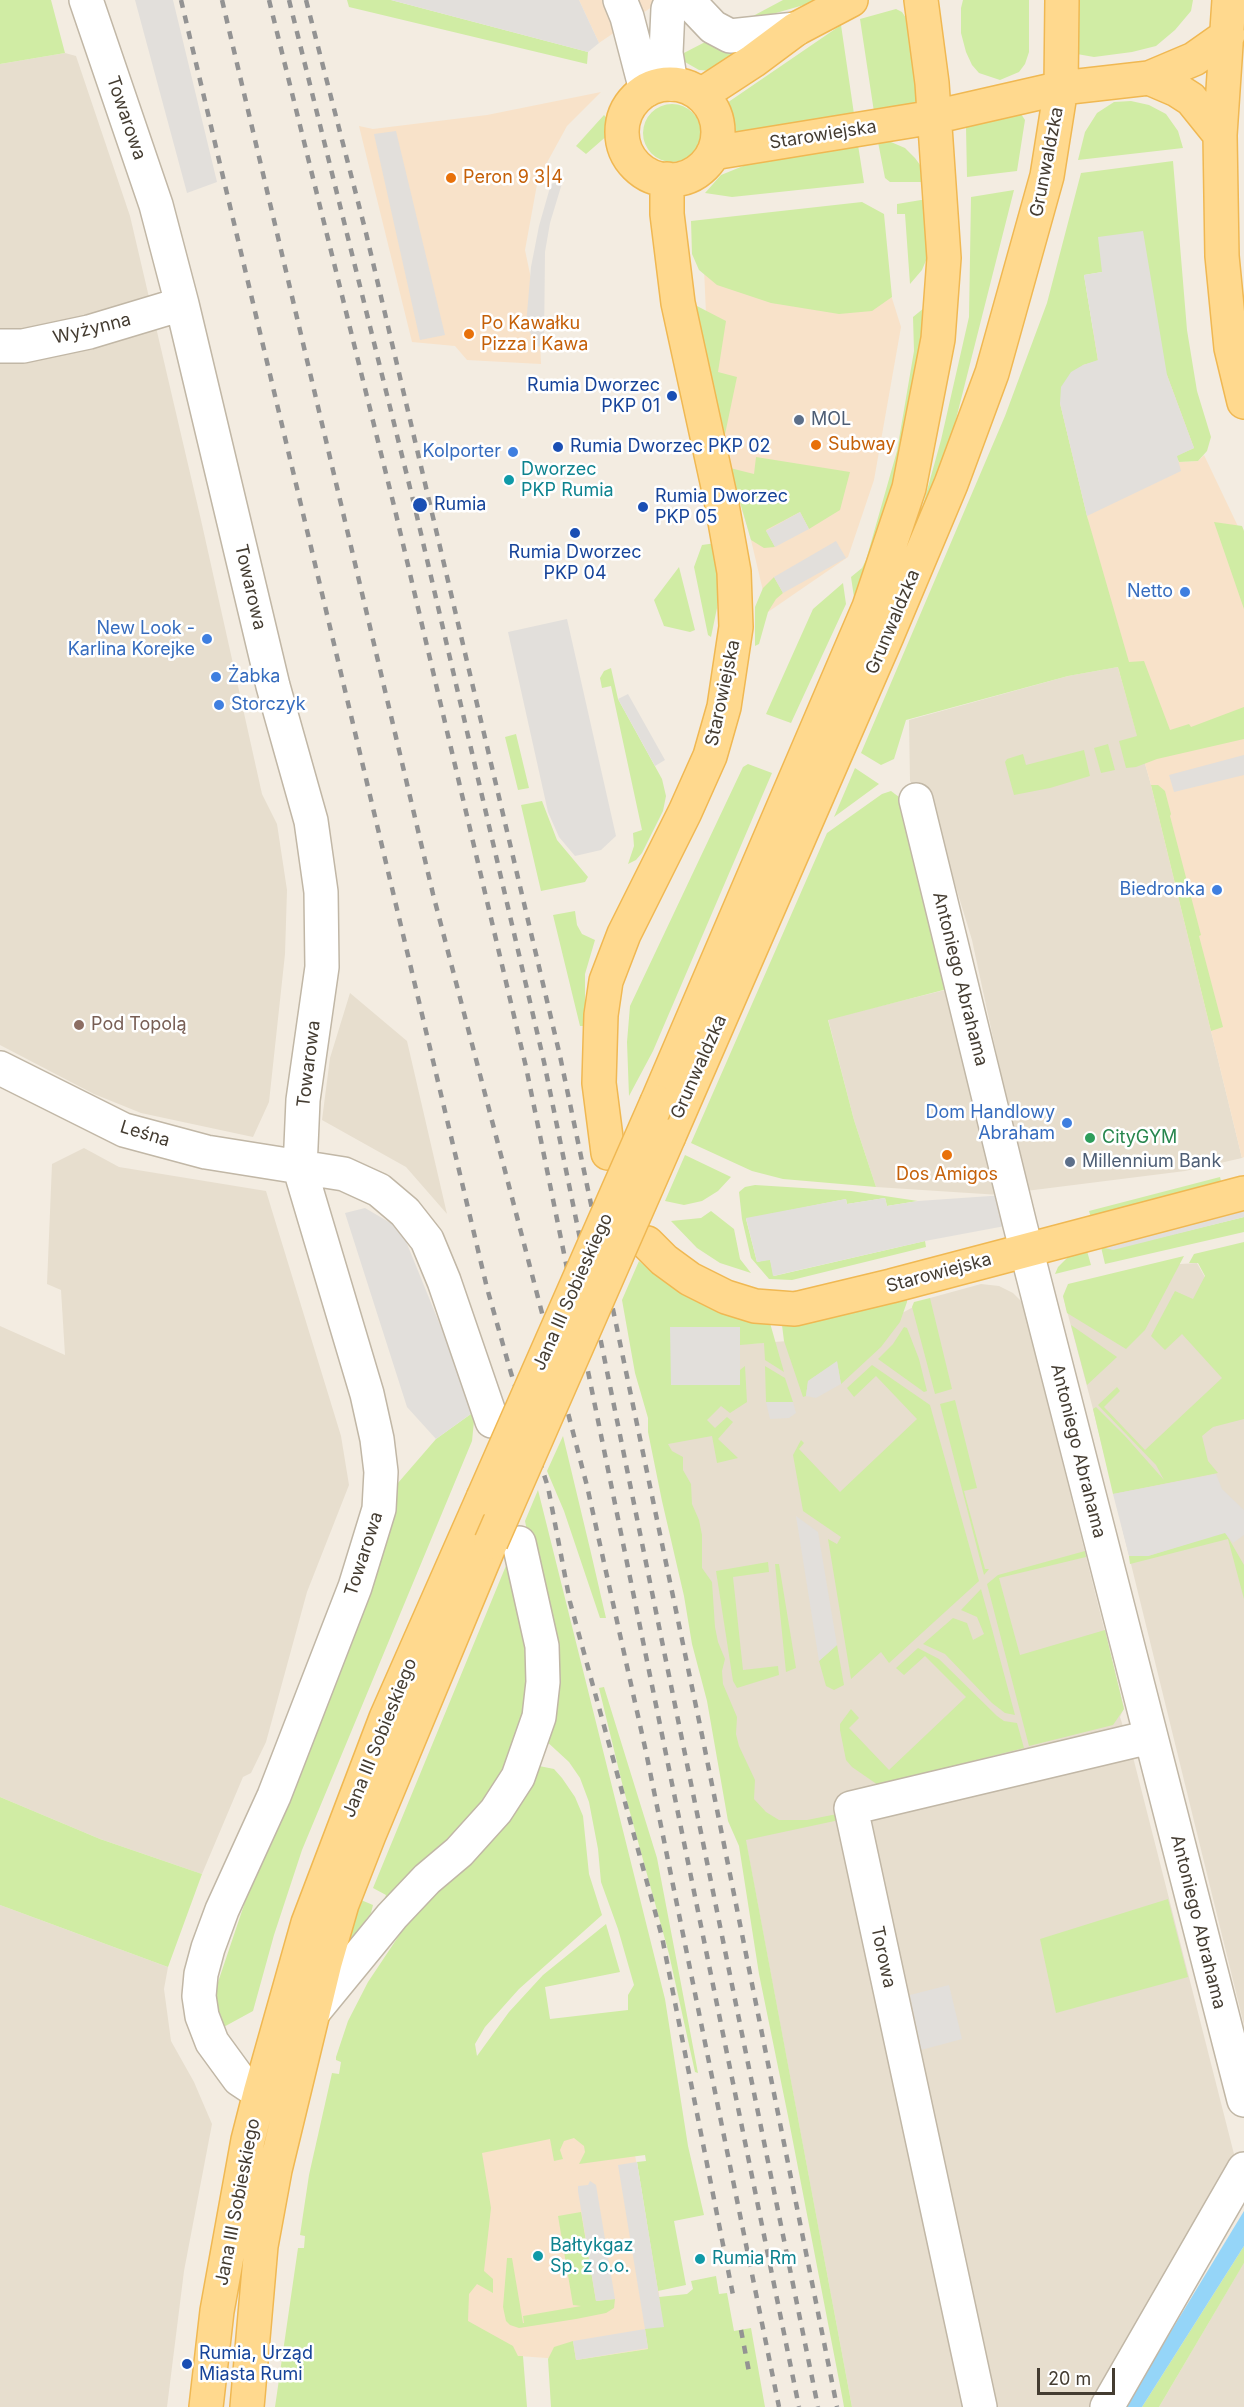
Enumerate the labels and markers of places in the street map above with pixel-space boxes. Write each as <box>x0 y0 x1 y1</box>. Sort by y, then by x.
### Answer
place label: Peron 9 3|4 <box>463 167 563 189</box>
marker: Peron 9 3|4 <box>444 171 458 185</box>
place label: Po Kawałku Pizza i Kawa <box>481 313 588 356</box>
marker: Po Kawałku Pizza i Kawa <box>462 327 476 341</box>
place label: Rumia Dworzec PKP 01 <box>527 375 660 418</box>
marker: Rumia Dworzec PKP 01 <box>665 389 679 403</box>
place label: MOL <box>811 409 851 431</box>
marker: MOL <box>792 413 806 427</box>
place label: Subway <box>828 434 896 456</box>
place label: Rumia Dworzec PKP 02 <box>570 436 770 458</box>
marker: Subway <box>809 438 823 452</box>
marker: Rumia Dworzec PKP 02 <box>551 440 565 454</box>
place label: Kolporter <box>423 441 501 463</box>
marker: Kolporter <box>506 445 520 459</box>
place label: Dworzec PKP Rumia <box>521 459 614 502</box>
marker: Dworzec PKP Rumia <box>502 473 516 487</box>
place label: Rumia Dworzec PKP 05 <box>655 486 788 528</box>
place label: Rumia <box>434 494 486 516</box>
marker: Rumia <box>411 496 429 514</box>
marker: Rumia Dworzec PKP 05 <box>636 500 650 514</box>
marker: Rumia Dworzec PKP 04 <box>568 526 582 540</box>
place label: Rumia Dworzec PKP 04 <box>509 542 641 584</box>
place label: Netto <box>1127 581 1173 603</box>
marker: Netto <box>1178 585 1192 599</box>
place label: New Look - Karlina Korejke <box>68 618 195 660</box>
marker: New Look - Karlina Korejke <box>200 632 214 646</box>
place label: Żabka <box>228 666 280 688</box>
marker: Żabka <box>209 670 223 684</box>
place label: Storczyk <box>231 694 306 716</box>
marker: Storczyk <box>212 698 226 712</box>
place label: Biedronka <box>1119 879 1205 901</box>
marker: Biedronka <box>1210 883 1224 897</box>
place label: Pod Topolą <box>91 1014 187 1036</box>
marker: Pod Topolą <box>72 1018 86 1032</box>
place label: Dom Handlowy Abraham <box>926 1102 1055 1144</box>
marker: Dom Handlowy Abraham <box>1060 1116 1074 1130</box>
place label: CityGYM <box>1102 1127 1177 1149</box>
marker: CityGYM <box>1083 1131 1097 1145</box>
marker: Dos Amigos <box>940 1148 954 1162</box>
place label: Millennium Bank <box>1082 1151 1221 1173</box>
marker: Millennium Bank <box>1063 1155 1077 1169</box>
place label: Dos Amigos <box>896 1164 998 1186</box>
place label: Bałtykgaz Sp. z o.o. <box>550 2235 634 2278</box>
place label: Rumia Rm <box>712 2248 797 2270</box>
marker: Bałtykgaz Sp. z o.o. <box>531 2249 545 2263</box>
marker: Rumia Rm <box>693 2252 707 2266</box>
place label: Rumia, Urząd Miasta Rumi <box>199 2343 313 2386</box>
marker: Rumia, Urząd Miasta Rumi <box>180 2357 194 2371</box>

